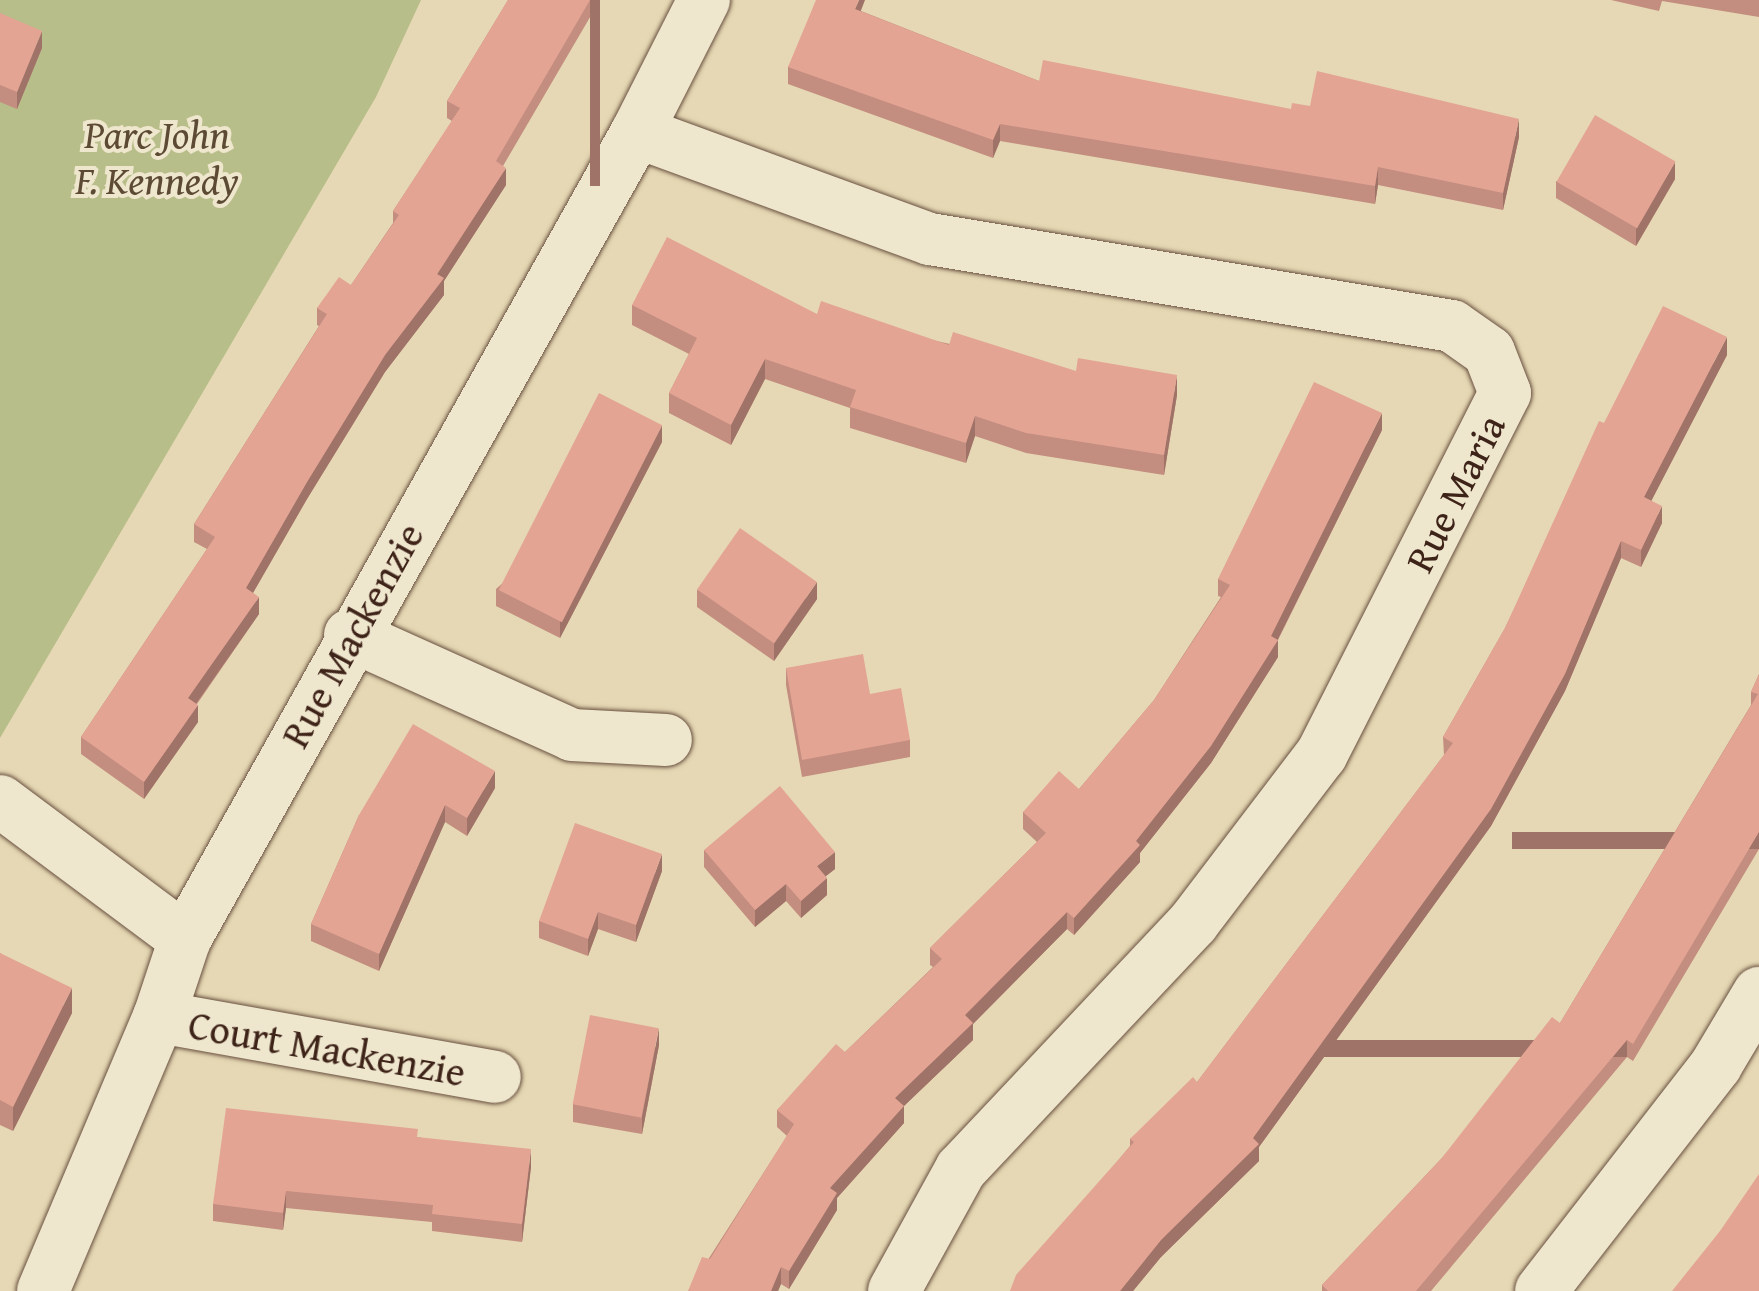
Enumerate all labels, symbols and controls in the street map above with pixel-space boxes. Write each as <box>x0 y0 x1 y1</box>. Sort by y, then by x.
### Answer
park label: Parc John F. Kennedy <box>75 110 239 204</box>
street label: Rue Maria <box>1395 406 1515 580</box>
street label: Rue Mackenzie <box>271 514 433 756</box>
street label: Court Mackenzie <box>185 1000 469 1096</box>

